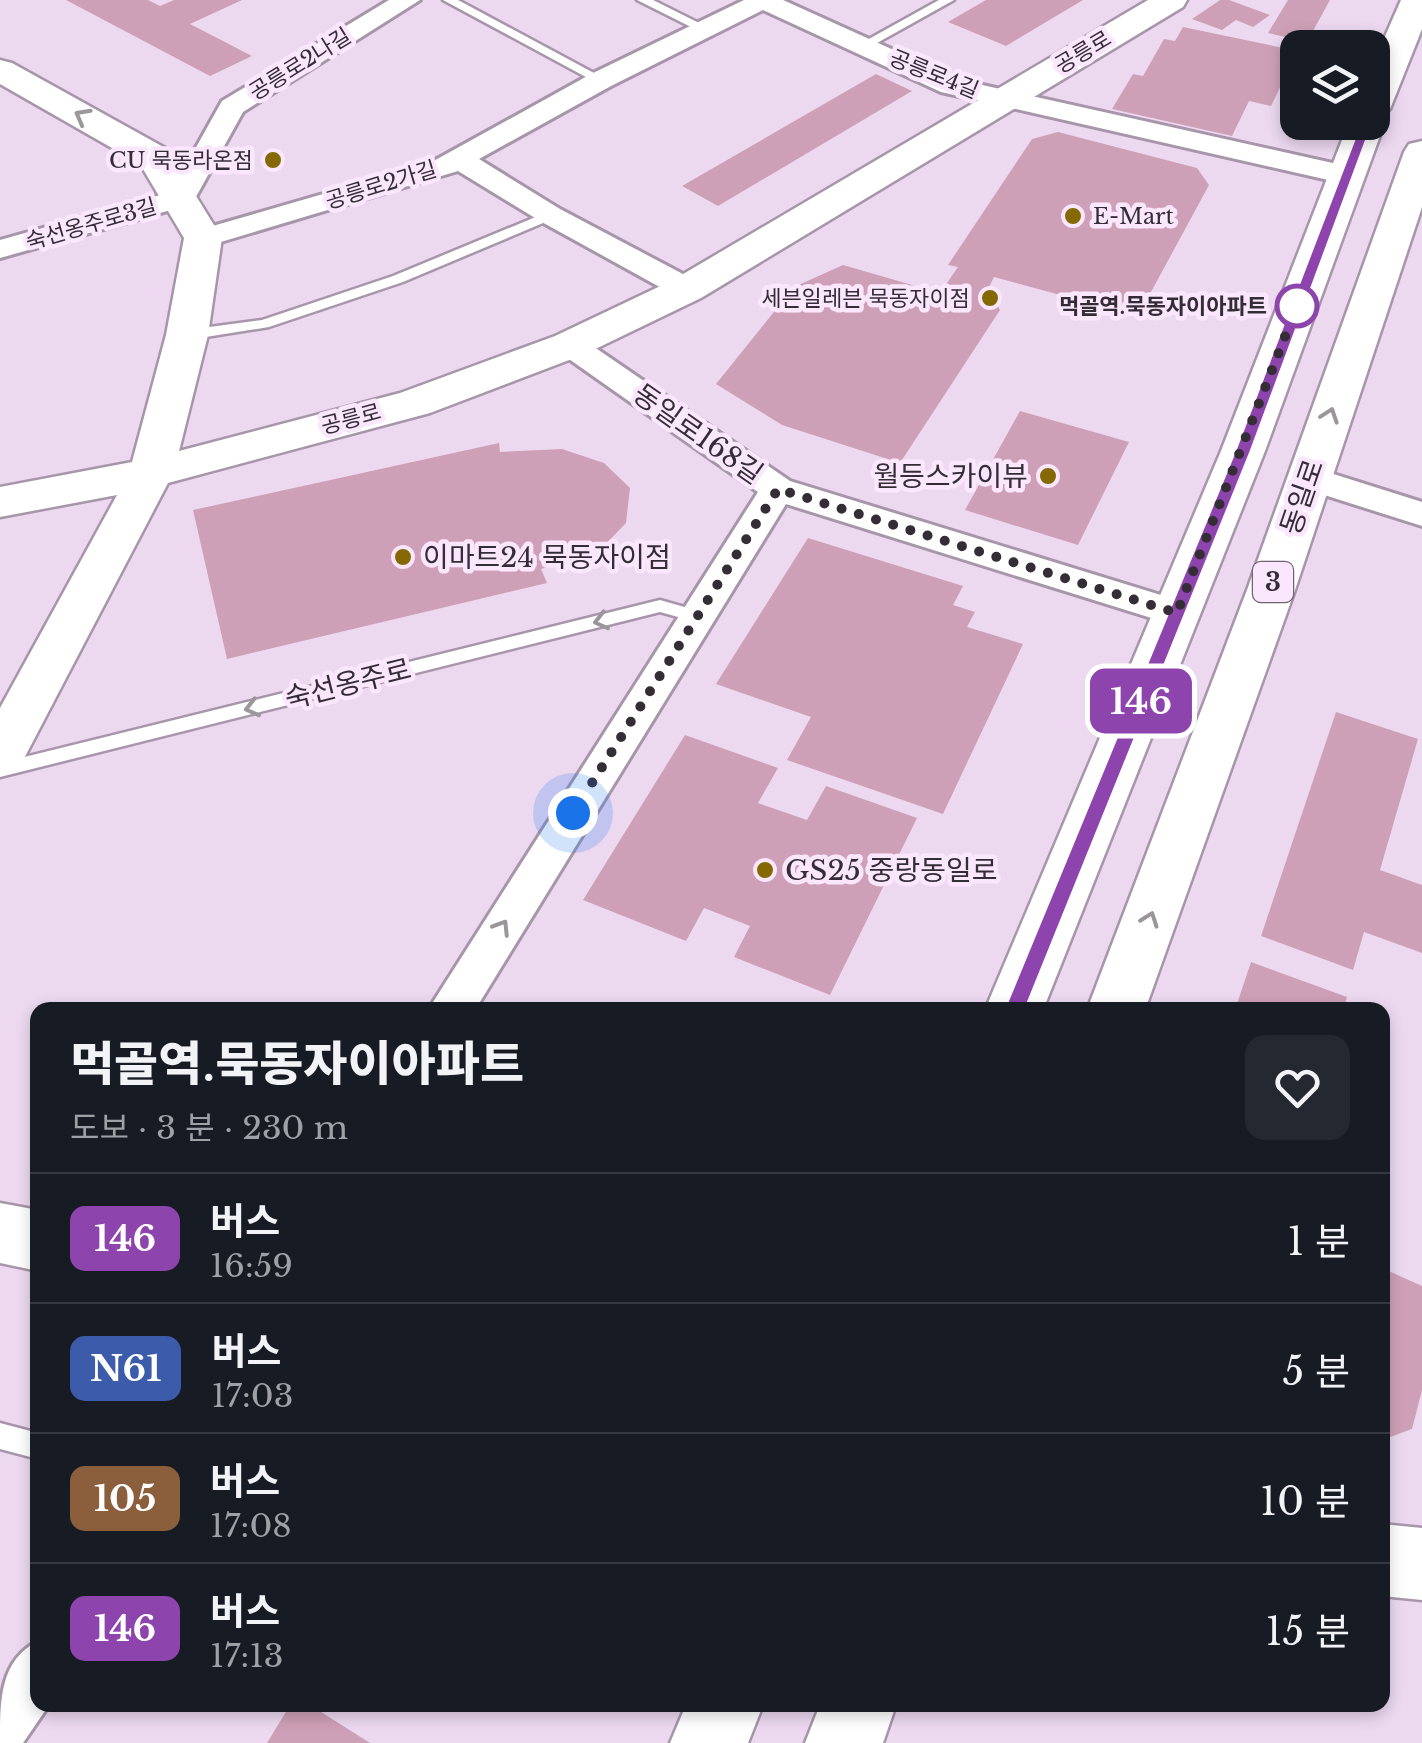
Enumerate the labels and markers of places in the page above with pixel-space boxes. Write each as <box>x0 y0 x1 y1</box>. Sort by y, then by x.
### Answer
place label: CU 묵동라온점 <box>109 147 253 174</box>
marker: CU 묵동라온점 <box>262 149 284 171</box>
place label: E-Mart <box>1093 203 1175 230</box>
marker: E-Mart <box>1062 205 1084 227</box>
place label: 세븐일레븐 묵동자이점 <box>761 285 970 312</box>
marker: 먹골역.묵동자이아파트 <box>1276 285 1318 327</box>
marker: 세븐일레븐 묵동자이점 <box>979 287 1001 309</box>
place label: 먹골역.묵동자이아파트 <box>1059 293 1267 320</box>
place label: 월등스카이뷰 <box>873 459 1028 494</box>
marker: 월등스카이뷰 <box>1037 465 1059 487</box>
place label: 이마트24 묵동자이점 <box>423 540 671 575</box>
marker: 이마트24 묵동자이점 <box>392 546 414 568</box>
place label: GS25 중랑동일로 <box>785 853 997 888</box>
marker: GS25 중랑동일로 <box>754 859 776 881</box>

